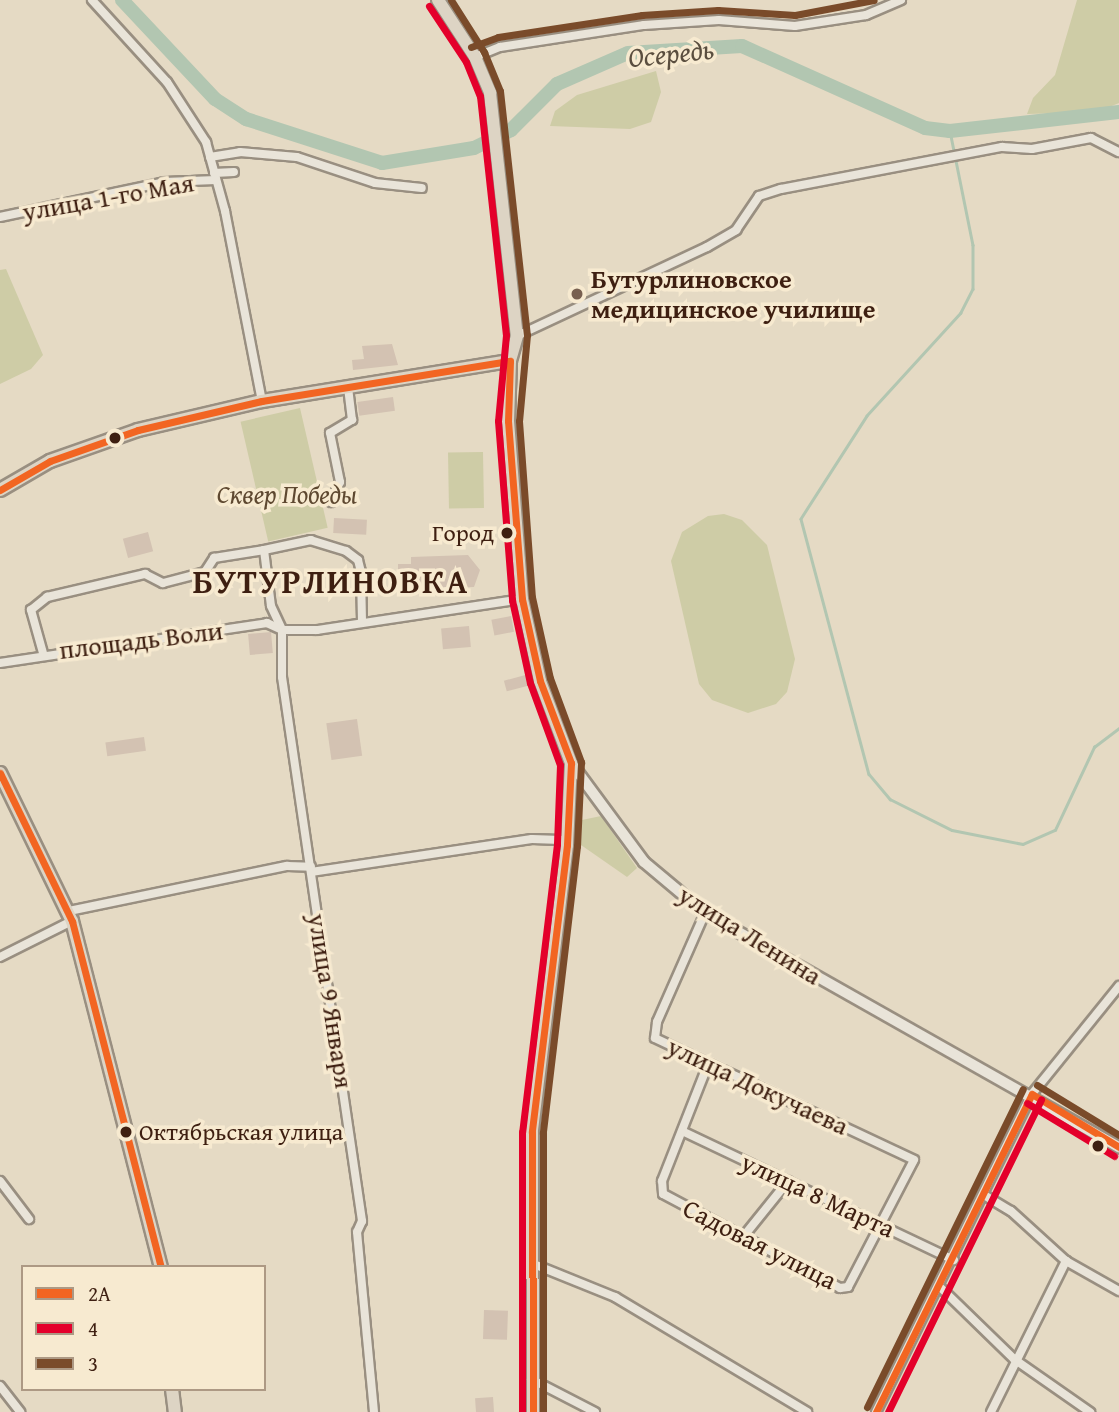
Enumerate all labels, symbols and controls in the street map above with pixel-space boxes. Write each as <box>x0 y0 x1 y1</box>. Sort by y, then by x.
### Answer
water label: Осередь <box>626 32 716 74</box>
street label: улица 1-го Мая <box>20 167 196 227</box>
place label: Бутурлиновское медицинское училище <box>591 263 875 324</box>
marker: Бутурлиновское медицинское училище <box>569 286 585 302</box>
unlabelled marker <box>108 431 122 445</box>
park label: Сквер Победы <box>217 478 357 510</box>
place label: Город <box>432 519 494 547</box>
marker: Город <box>500 526 514 540</box>
district label: БУТУРЛИНОВКА <box>194 562 468 602</box>
street label: площадь Воли <box>57 614 225 666</box>
street label: улица Ленина <box>673 879 827 991</box>
street label: улица 9 Января <box>302 911 360 1091</box>
street label: улица Докучаева <box>663 1030 853 1142</box>
place label: Октябрьская улица <box>139 1118 343 1146</box>
marker: Октябрьская улица <box>119 1125 133 1139</box>
unlabelled marker <box>1091 1139 1105 1153</box>
street label: улица 8 Марта <box>736 1146 900 1244</box>
street label: Садовая улица <box>678 1192 842 1296</box>
legend <box>21 1265 266 1391</box>
text: 2А <box>88 1278 111 1309</box>
text: 4 <box>88 1313 98 1344</box>
text: 3 <box>88 1348 98 1379</box>

